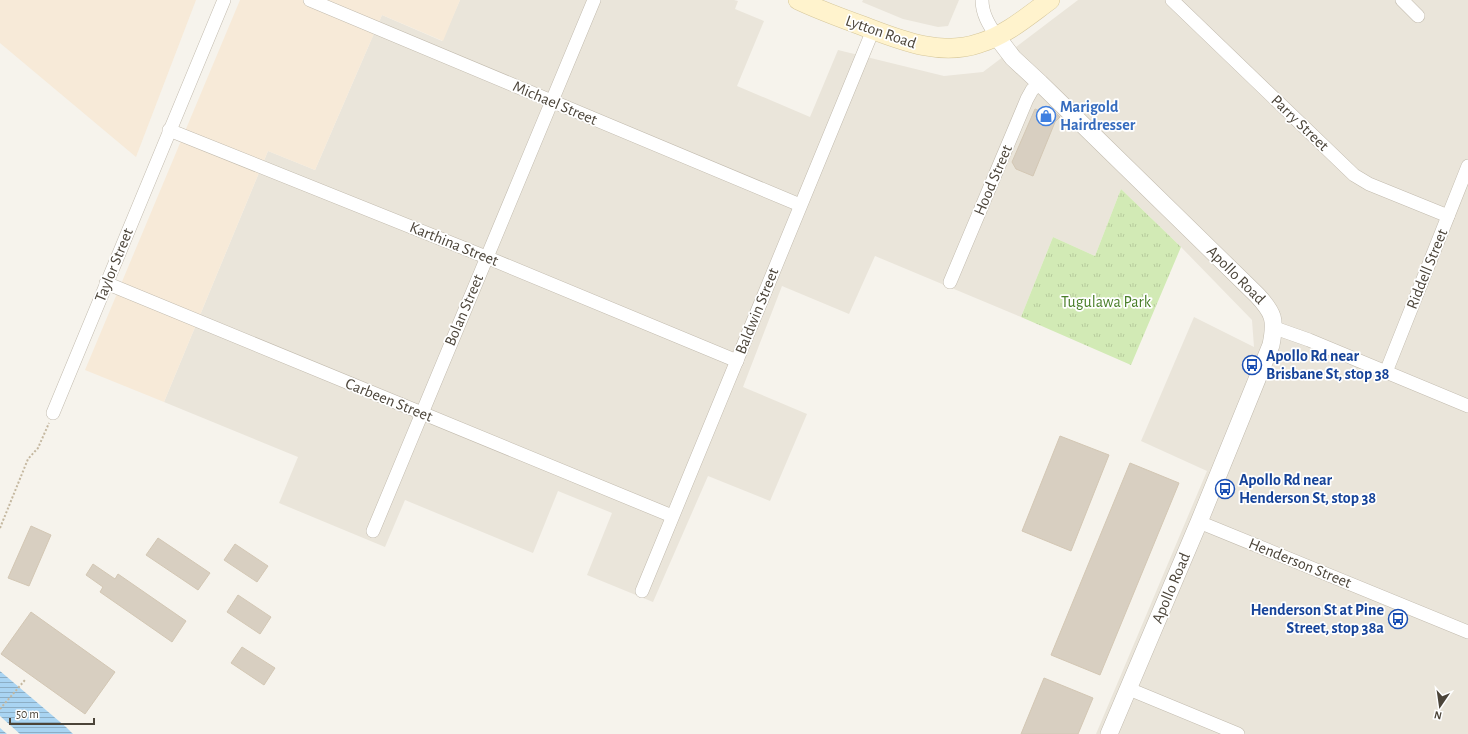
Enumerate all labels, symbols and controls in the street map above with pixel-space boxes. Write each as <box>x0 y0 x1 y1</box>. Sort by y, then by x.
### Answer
street label: Lytton Road <box>843 12 918 52</box>
street label: Michael Street <box>510 78 600 128</box>
street label: Parry Street <box>1268 92 1332 155</box>
place label: Marigold Hairdresser <box>1060 99 1136 133</box>
shop icon: Marigold Hairdresser <box>1035 105 1057 127</box>
street label: Hood Street <box>971 142 1015 218</box>
street label: Karthina Street <box>407 219 501 269</box>
street label: Taylor Street <box>92 226 137 304</box>
street label: Riddell Street <box>1404 227 1450 311</box>
street label: Apollo Road <box>1204 243 1268 307</box>
street label: Baldwin Street <box>732 266 782 356</box>
street label: Bolan Street <box>442 272 486 348</box>
park label: Tugulawa Park <box>1061 294 1152 310</box>
place label: Apollo Rd near Brisbane St, stop 38 <box>1266 348 1390 382</box>
bus stop icon: Apollo Rd near Brisbane St, stop 38 <box>1241 354 1263 376</box>
street label: Carbeen Street <box>343 375 435 425</box>
place label: Apollo Rd near Henderson St, stop 38 <box>1239 472 1376 506</box>
bus stop icon: Apollo Rd near Henderson St, stop 38 <box>1214 478 1236 500</box>
street label: Henderson Street <box>1246 535 1354 591</box>
street label: Apollo Road <box>1149 550 1193 626</box>
place label: Henderson St at Pine Street, stop 38a <box>1250 602 1384 636</box>
bus stop icon: Henderson St at Pine Street, stop 38a <box>1387 608 1409 630</box>
north arrow <box>1420 686 1460 726</box>
scale bar <box>10 700 94 726</box>
text: 50 m <box>16 708 39 720</box>
text: N <box>1433 709 1443 721</box>

